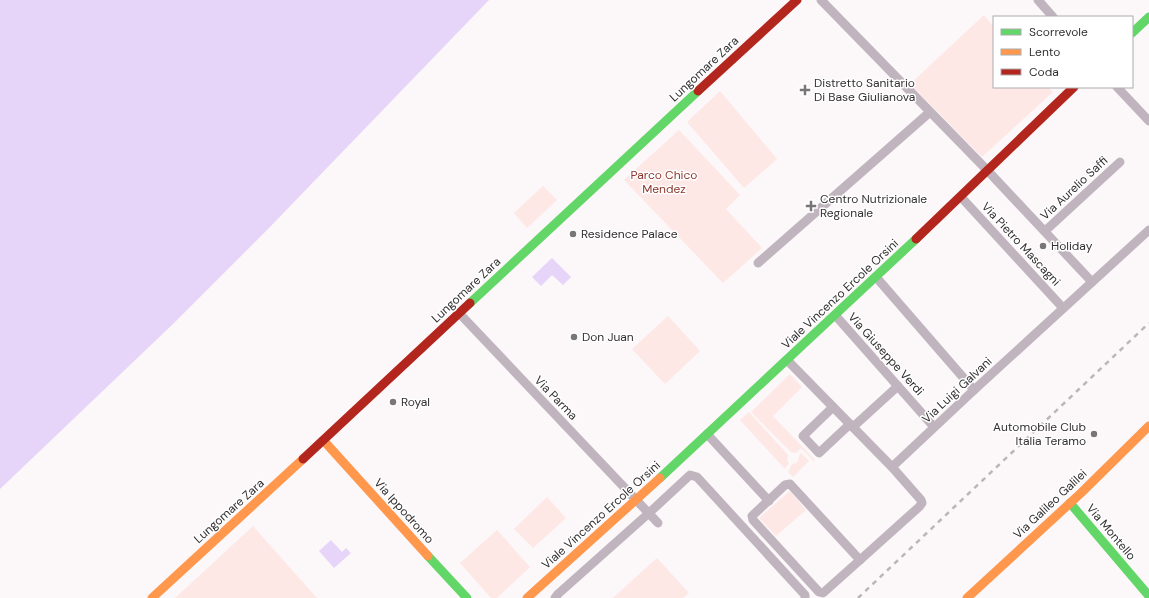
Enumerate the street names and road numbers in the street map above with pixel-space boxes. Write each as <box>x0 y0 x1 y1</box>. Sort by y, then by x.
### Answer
street label: Lungomare Zara <box>666 33 742 105</box>
street label: Via Aurelio Saffi <box>1037 152 1111 223</box>
street label: Via Pietro Mascagni <box>978 199 1064 289</box>
street label: Viale Vincenzo Ercole Orsini <box>778 235 902 352</box>
street label: Lungomare Zara <box>428 254 504 326</box>
street label: Via Giuseppe Verdi <box>845 309 927 399</box>
street label: Via Luigi Galvani <box>919 353 995 427</box>
street label: Via Parma <box>531 372 581 424</box>
street label: Viale Vincenzo Ercole Orsini <box>538 457 664 573</box>
street label: Via Galileo Galilei <box>1010 466 1090 542</box>
street label: Lungomare Zara <box>191 475 267 547</box>
street label: Via Ippodromo <box>371 475 437 547</box>
street label: Via Montello <box>1083 501 1139 563</box>

